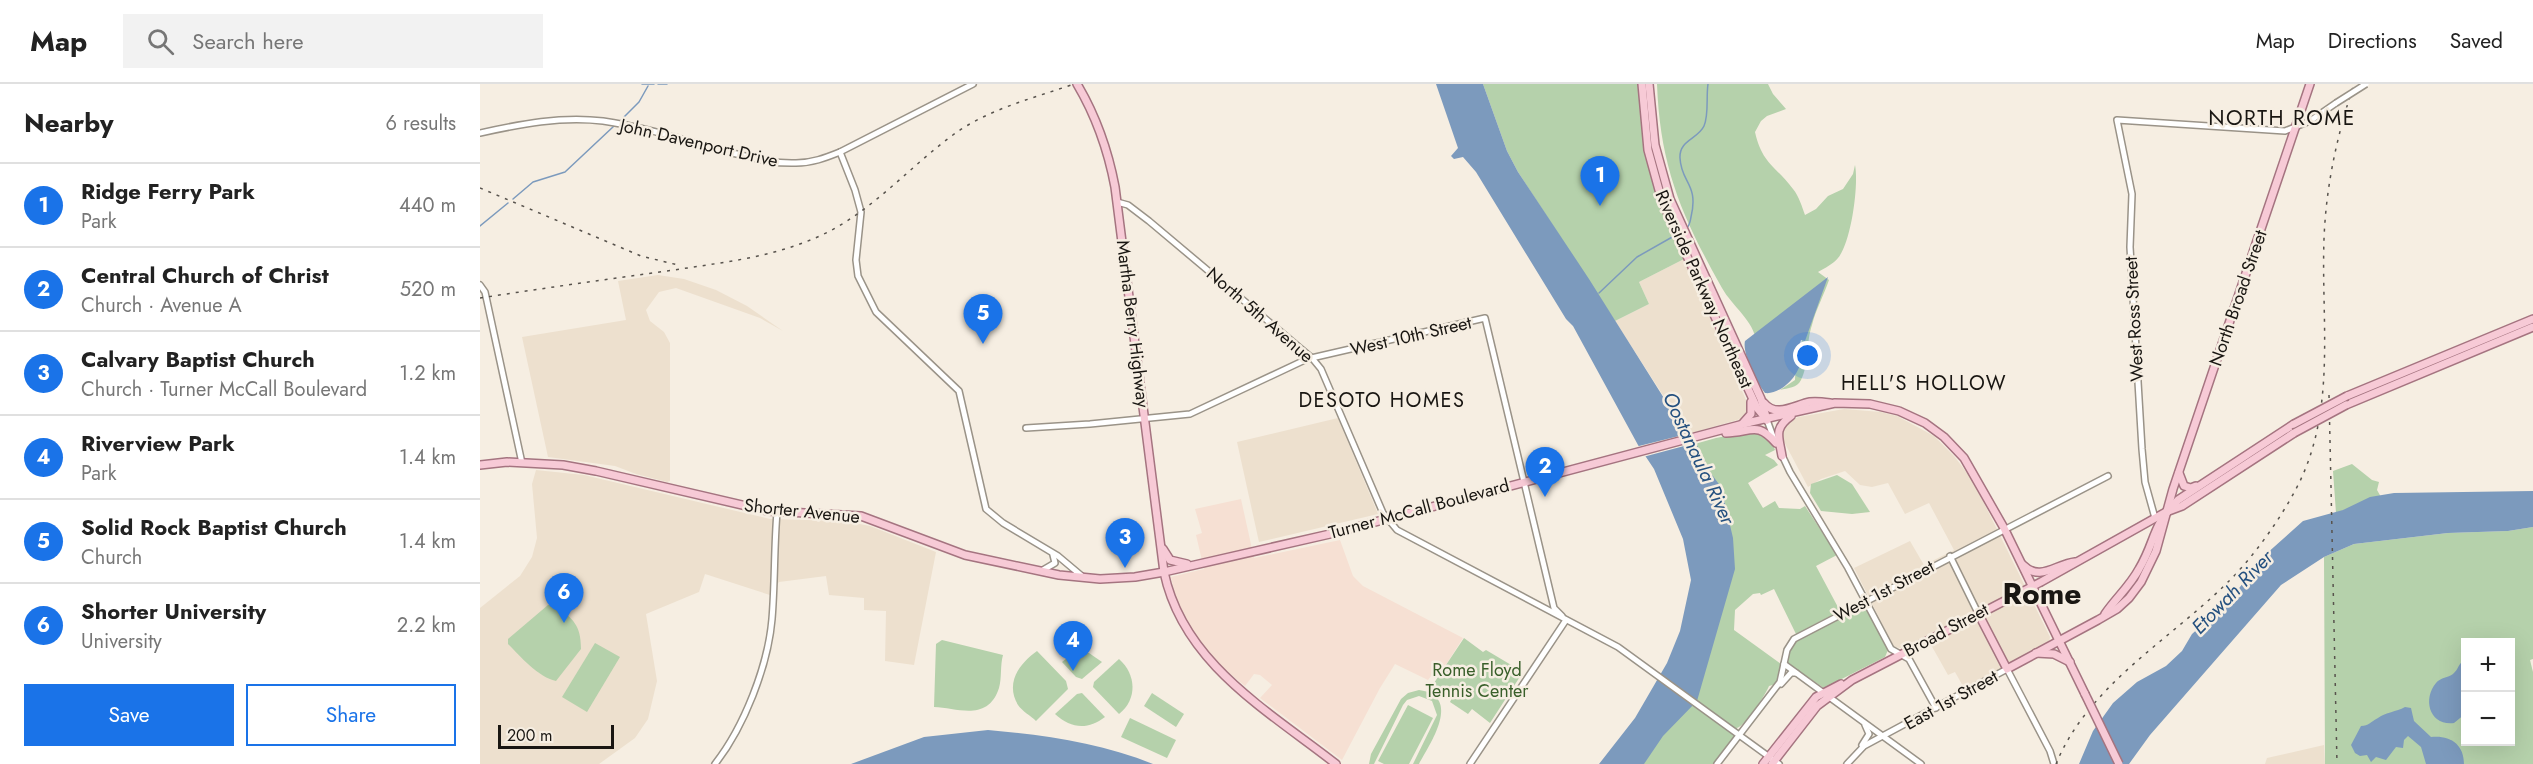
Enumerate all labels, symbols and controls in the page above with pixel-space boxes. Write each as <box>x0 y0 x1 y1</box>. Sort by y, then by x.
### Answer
search box <box>123 14 543 68</box>
text: Map <box>30 21 87 62</box>
icon: search <box>144 25 177 58</box>
text: Search here <box>192 25 304 57</box>
text: Map <box>2256 26 2295 56</box>
text: Directions <box>2328 26 2417 56</box>
text: Saved <box>2450 26 2503 56</box>
district label: NORTH ROME <box>2208 103 2356 133</box>
text: Nearby <box>24 104 113 142</box>
text: 6 results <box>386 109 456 138</box>
street label: John Davenport Drive <box>615 112 781 174</box>
pin: 1 <box>1580 156 1620 206</box>
text: Ridge Ferry Park <box>81 175 255 207</box>
street label: Riverside Parkway Northeast <box>1649 186 1760 393</box>
text: 1 <box>38 191 49 220</box>
text: 440 m <box>399 191 456 220</box>
text: Park <box>81 207 117 236</box>
street label: North Broad Street <box>2203 226 2274 369</box>
street label: Martha Berry Highway <box>1110 239 1156 409</box>
street label: West Ross Street <box>2118 255 2150 382</box>
text: Central Church of Christ <box>81 259 329 291</box>
street label: North 5th Avenue <box>1201 261 1319 369</box>
text: 2 <box>37 275 50 304</box>
text: 520 m <box>400 275 456 304</box>
text: Church · Avenue A <box>81 291 242 320</box>
pin: 5 <box>964 294 1002 344</box>
street label: West 10th Street <box>1348 309 1475 363</box>
your location <box>1793 341 1822 370</box>
text: Calvary Baptist Church <box>81 343 315 375</box>
text: 3 <box>37 359 50 388</box>
text: 1.2 km <box>399 359 456 388</box>
district label: HELL'S HOLLOW <box>1841 369 2007 398</box>
text: Church · Turner McCall Boulevard <box>81 375 367 404</box>
district label: DESOTO HOMES <box>1298 386 1466 415</box>
water label: Oostanaula River <box>1655 387 1743 530</box>
text: Riverview Park <box>81 427 235 459</box>
text: 4 <box>37 443 50 472</box>
text: 1.4 km <box>399 443 456 472</box>
pin: 2 <box>1526 448 1564 497</box>
text: Park <box>81 459 117 488</box>
street label: Turner McCall Boulevard <box>1326 472 1512 546</box>
street label: Shorter Avenue <box>743 492 861 530</box>
text: Solid Rock Baptist Church <box>81 511 347 543</box>
pin: 3 <box>1106 518 1144 568</box>
text: 5 <box>37 527 50 556</box>
text: 1.4 km <box>399 527 456 556</box>
text: Church <box>81 543 142 572</box>
water label: Etowah River <box>2185 543 2281 641</box>
street label: West 1st Street <box>1829 553 1940 628</box>
district label: Rome <box>2003 572 2081 615</box>
pin: 6 <box>544 574 584 623</box>
text: Shorter University <box>81 595 266 627</box>
street label: Broad Street <box>1899 596 1994 663</box>
text: 6 <box>37 611 50 640</box>
text: 2.2 km <box>397 611 456 640</box>
pin: 4 <box>1054 622 1092 671</box>
text: University <box>81 627 162 656</box>
map controls <box>2461 638 2515 746</box>
button: + <box>2461 638 2515 692</box>
park label: Rome Floyd Tennis Center <box>1426 657 1529 704</box>
street label: East 1st Street <box>1899 663 2003 736</box>
button: Save <box>24 684 234 746</box>
button: Share <box>246 684 456 746</box>
button: − <box>2461 692 2515 746</box>
scale bar <box>498 722 614 750</box>
text: 200 m <box>507 724 553 747</box>

